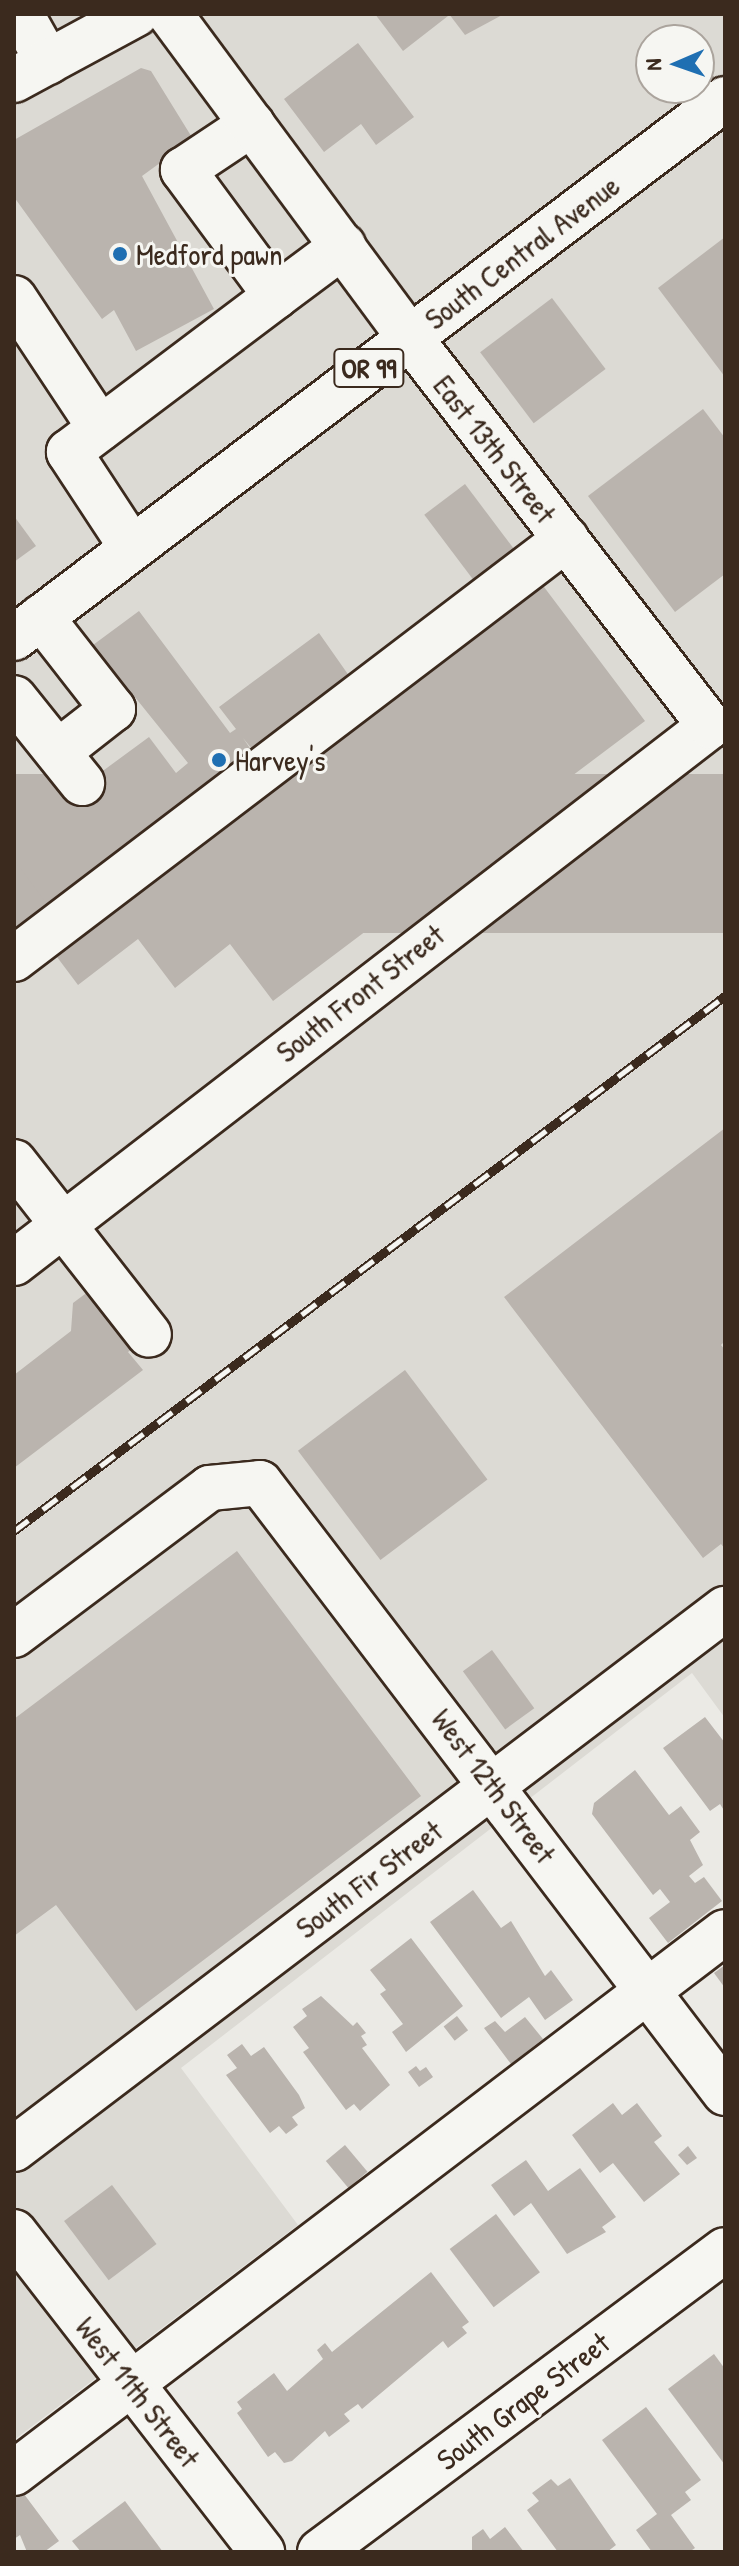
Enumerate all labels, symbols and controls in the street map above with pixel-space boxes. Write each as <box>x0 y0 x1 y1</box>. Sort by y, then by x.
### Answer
north arrow <box>635 24 715 104</box>
text: N <box>638 58 668 71</box>
street label: South Central Avenue <box>418 167 626 337</box>
place label: Medford pawn <box>136 236 283 272</box>
marker: Medford pawn <box>111 245 129 263</box>
road number: OR 99 <box>333 344 405 392</box>
street label: East 13th Street <box>426 368 564 530</box>
place label: Harvey's <box>235 742 325 778</box>
marker: Harvey's <box>210 751 228 769</box>
street label: South Front Street <box>269 916 451 1070</box>
street label: West 12th Street <box>424 1702 564 1870</box>
street label: South Fir Street <box>289 1812 449 1946</box>
street label: West 11th Street <box>68 2310 208 2474</box>
street label: South Grape Street <box>430 2324 616 2478</box>

